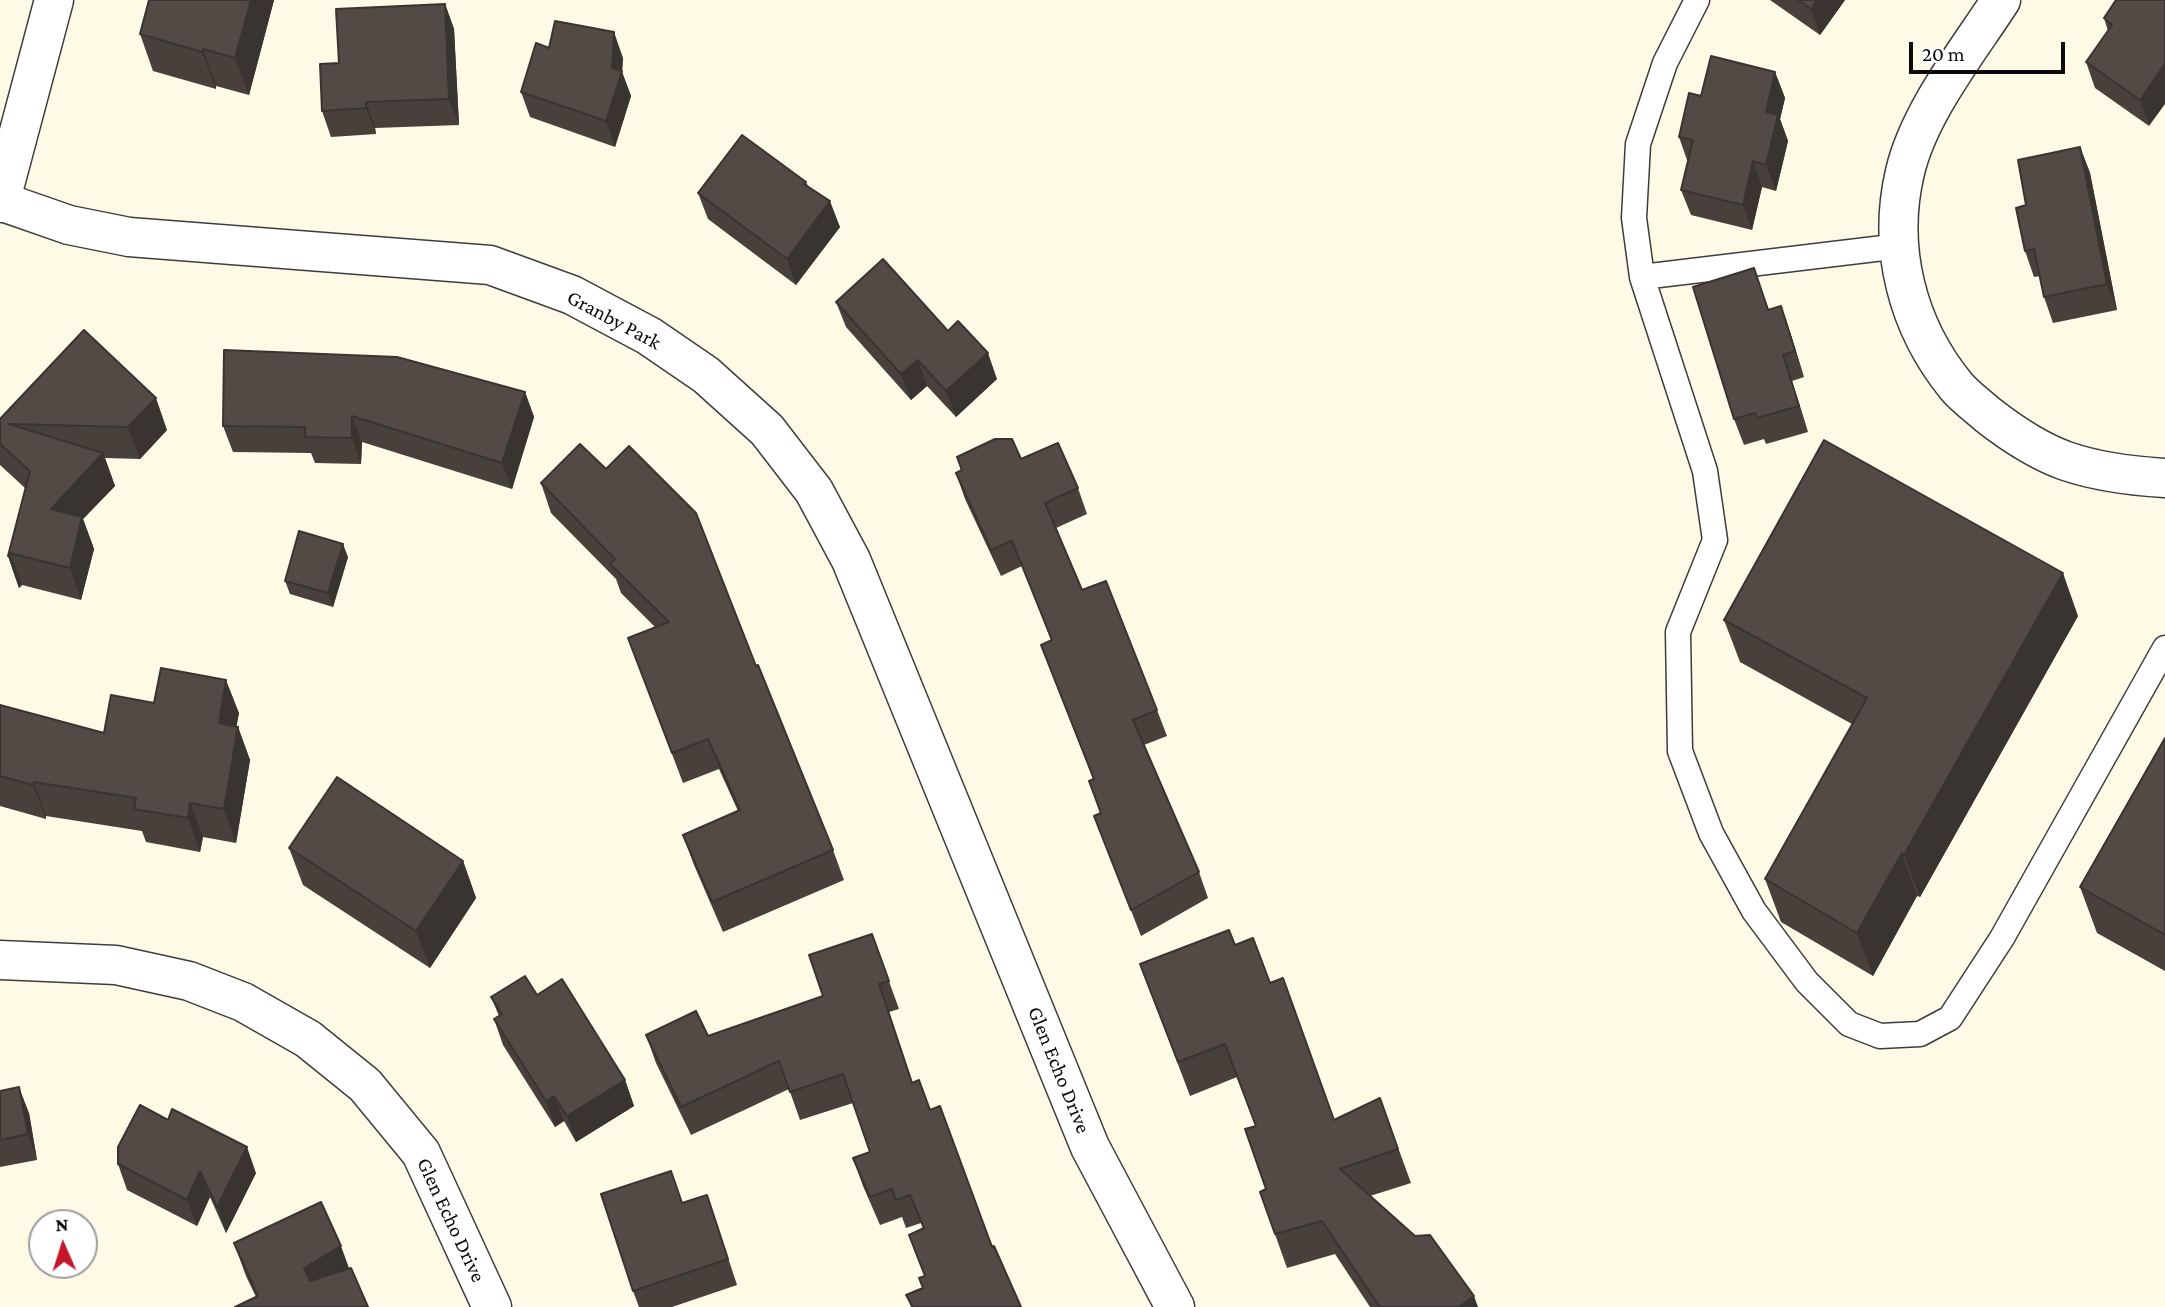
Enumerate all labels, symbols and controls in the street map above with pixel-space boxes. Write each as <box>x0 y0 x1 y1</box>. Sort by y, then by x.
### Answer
scale bar <box>1913 28 2069 72</box>
text: 20 m <box>1922 42 1965 66</box>
street label: Granby Park <box>563 285 665 355</box>
street label: Glen Echo Drive <box>1022 1003 1096 1137</box>
street label: Glen Echo Drive <box>411 1154 491 1286</box>
north arrow <box>28 1209 98 1279</box>
text: N <box>55 1214 69 1235</box>

